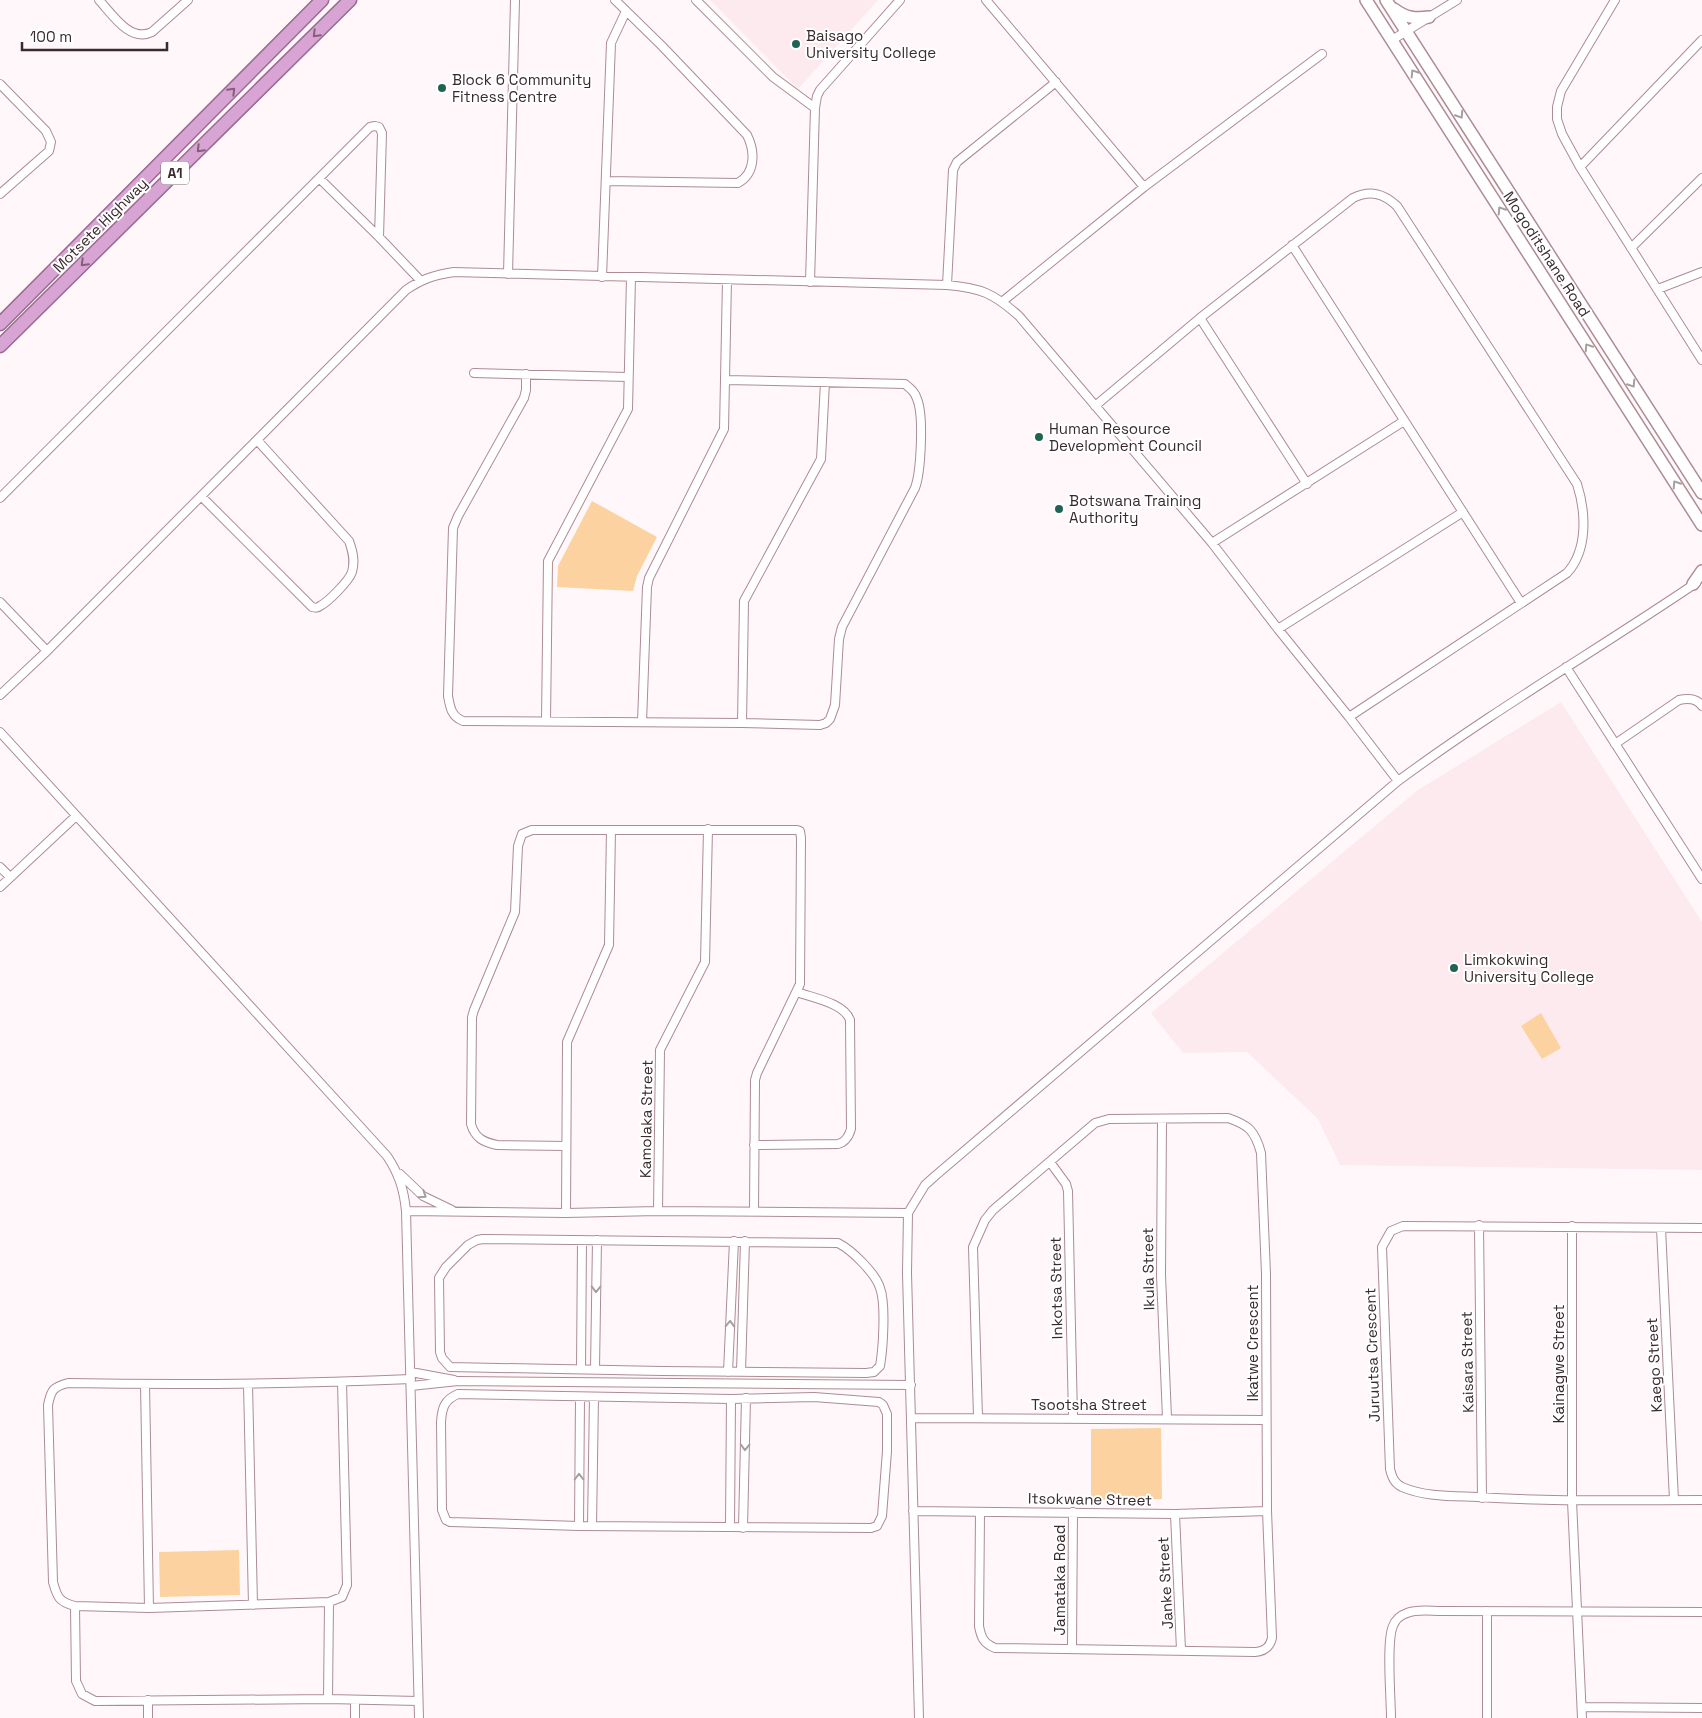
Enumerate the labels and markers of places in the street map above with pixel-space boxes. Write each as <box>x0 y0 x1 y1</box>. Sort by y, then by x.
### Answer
place label: Baisago University College <box>806 26 936 62</box>
marker: Baisago University College <box>790 38 802 50</box>
place label: Block 6 Community Fitness Centre <box>452 70 592 106</box>
marker: Block 6 Community Fitness Centre <box>436 82 448 94</box>
place label: Human Resource Development Council <box>1049 419 1202 455</box>
marker: Human Resource Development Council <box>1033 431 1045 443</box>
place label: Botswana Training Authority <box>1069 491 1201 527</box>
marker: Botswana Training Authority <box>1053 503 1065 515</box>
place label: Limkokwing University College <box>1464 950 1594 986</box>
marker: Limkokwing University College <box>1448 962 1460 974</box>

